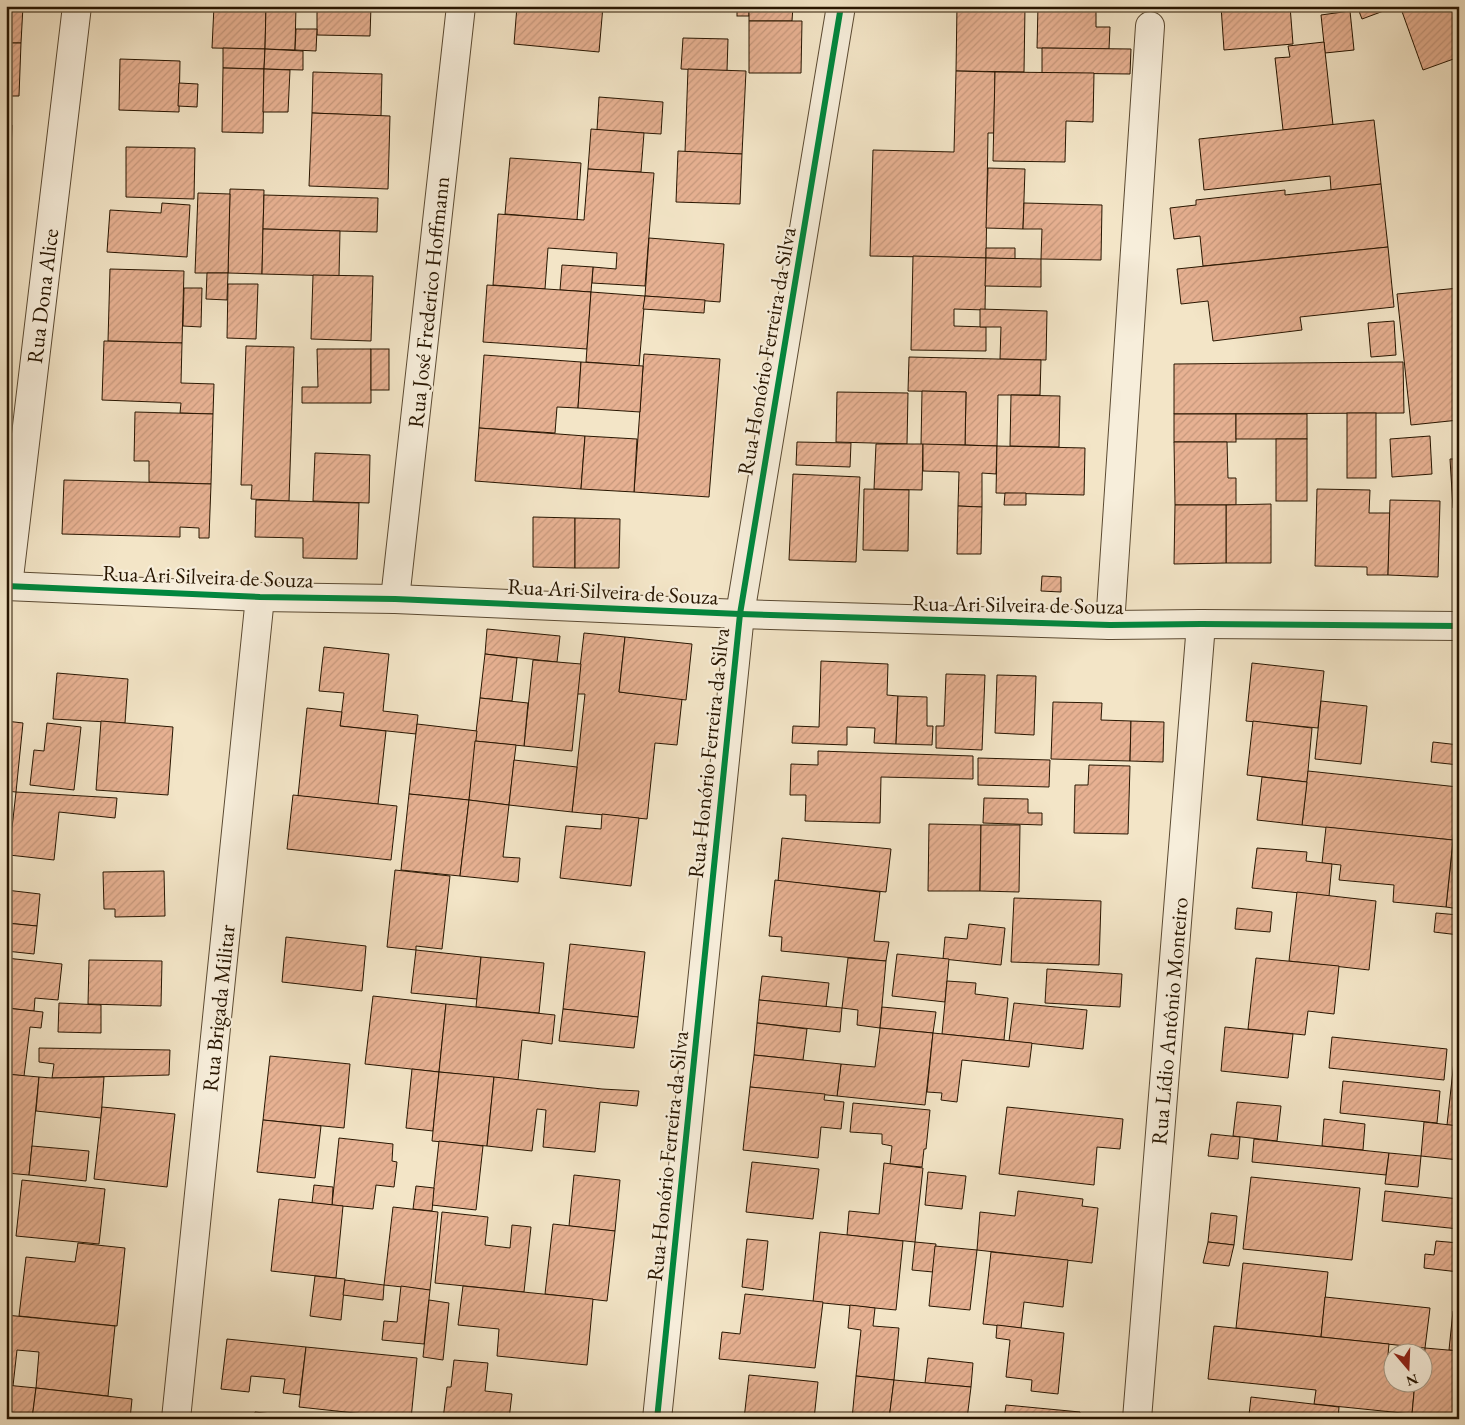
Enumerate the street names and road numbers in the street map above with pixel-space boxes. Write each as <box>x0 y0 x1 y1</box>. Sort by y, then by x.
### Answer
street label: Rua José Frederico Hoffmann <box>401 175 456 429</box>
street label: Rua Honório Ferreira da Silva <box>730 225 803 477</box>
street label: Rua Dona Alice <box>20 227 65 365</box>
street label: Rua Ari Silveira de Souza <box>102 558 314 595</box>
street label: Rua Ari Silveira de Souza <box>507 571 719 612</box>
street label: Rua Ari Silveira de Souza <box>912 588 1124 621</box>
street label: Rua Honório Ferreira da Silva <box>681 626 736 880</box>
street label: Rua Lídio Antônio Monteiro <box>1144 896 1195 1146</box>
street label: Rua Brigada Militar <box>195 923 242 1093</box>
street label: Rua Honório Ferreira da Silva <box>640 1029 695 1283</box>

